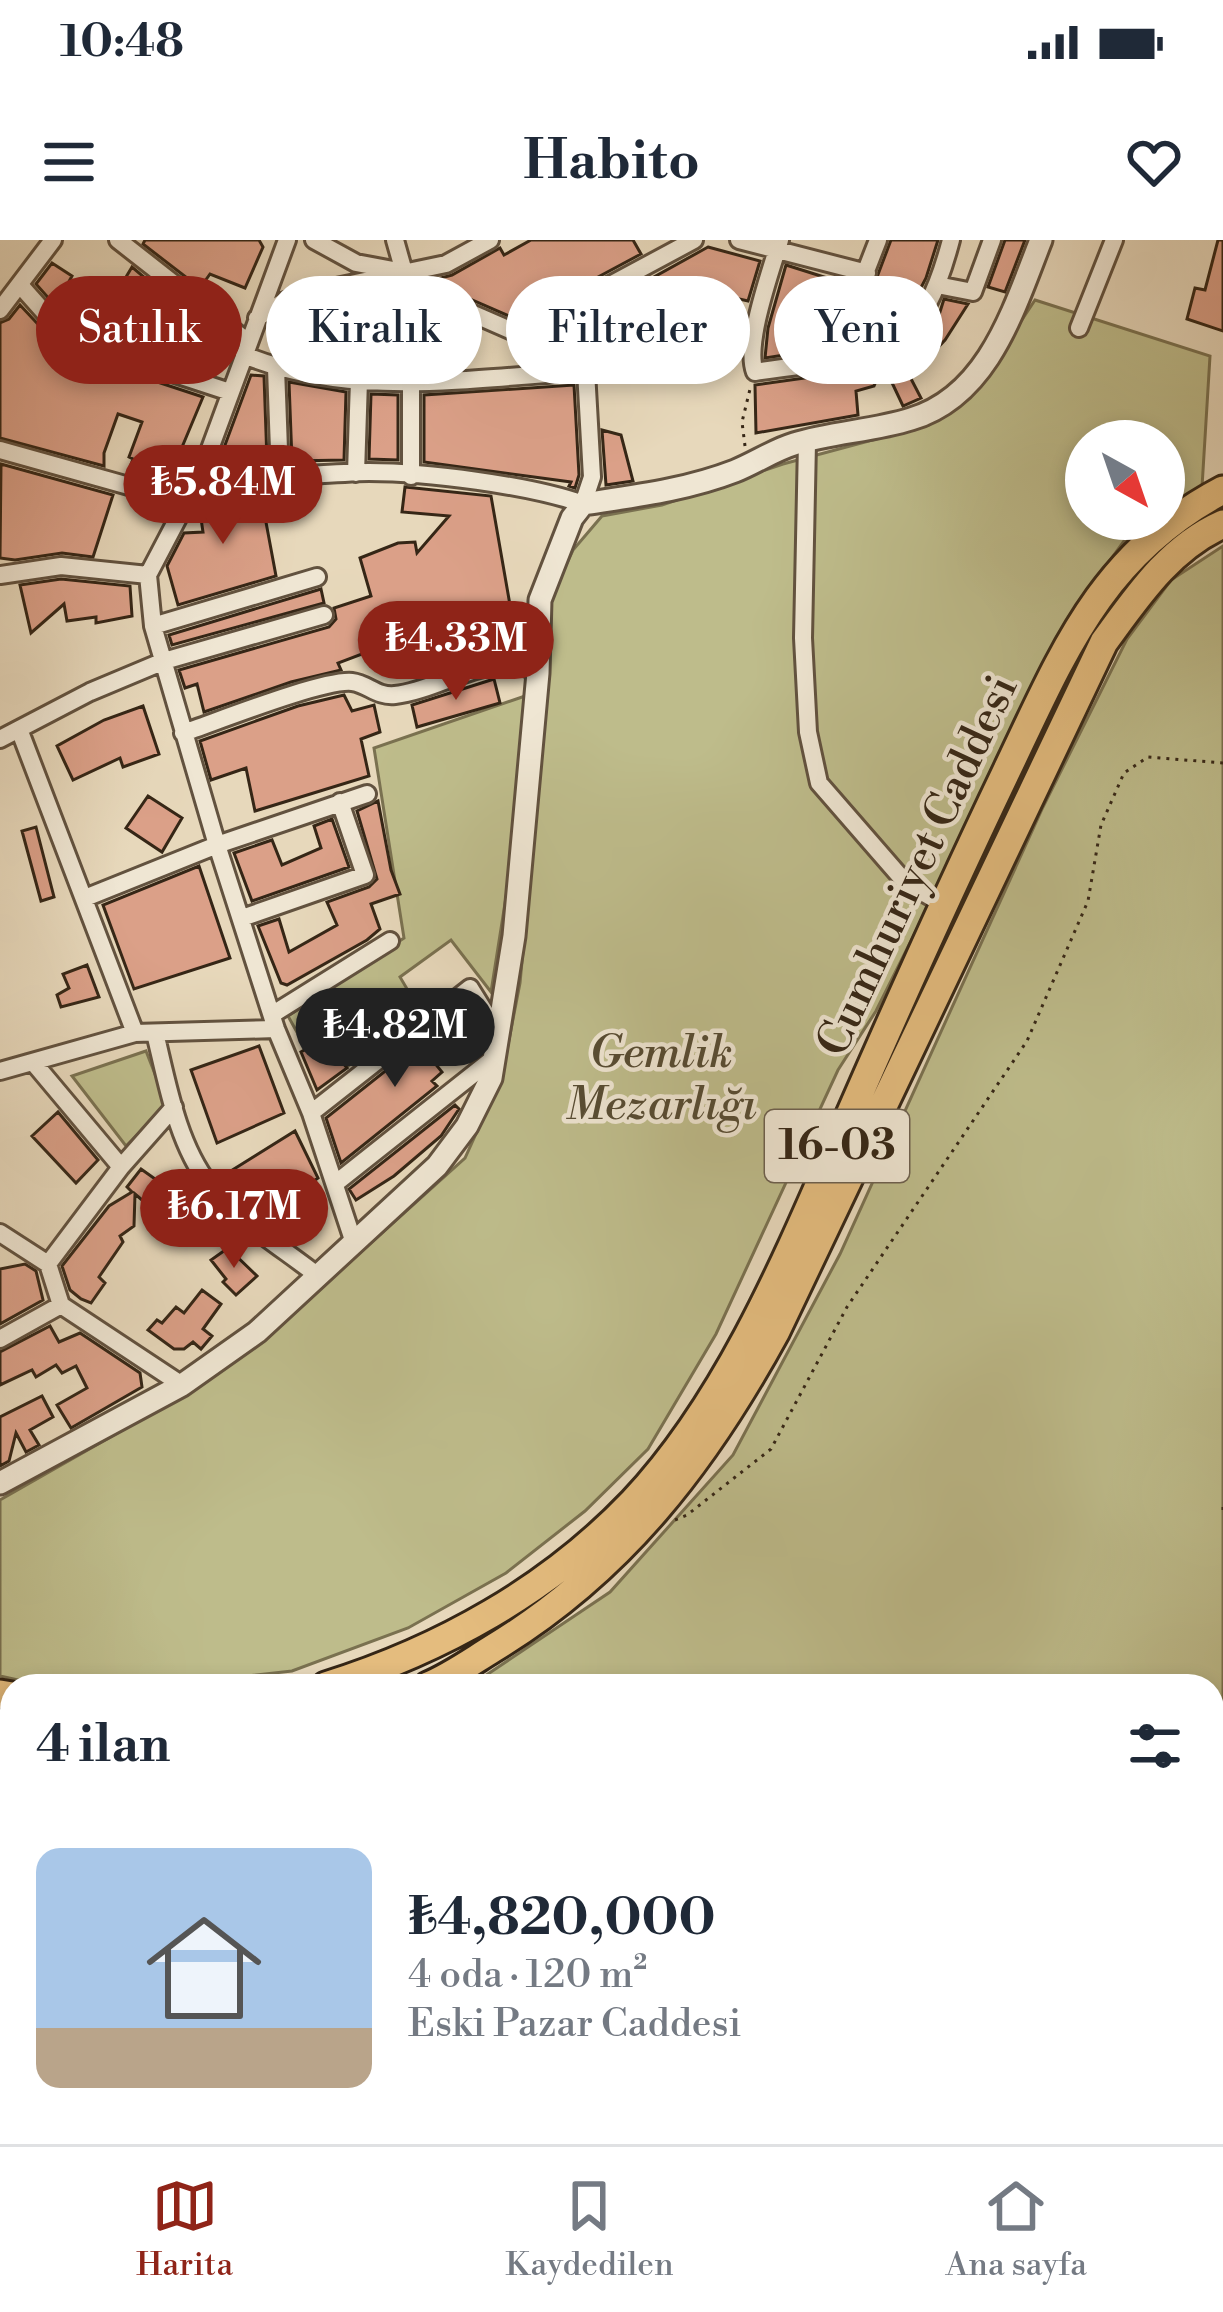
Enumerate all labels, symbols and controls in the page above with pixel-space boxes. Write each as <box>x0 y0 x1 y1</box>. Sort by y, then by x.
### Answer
text: 10:48 <box>60 14 184 71</box>
text: Habito <box>523 128 700 196</box>
icon: menu <box>36 129 102 195</box>
icon: heart <box>1121 129 1187 195</box>
chip: Satılık <box>36 276 242 384</box>
chip: Kiralık <box>266 276 482 384</box>
chip: Filtreler <box>506 276 750 384</box>
chip: Yeni <box>774 276 943 384</box>
north arrow <box>1065 420 1185 540</box>
map controls <box>1065 420 1185 540</box>
pin: ₺5.84M <box>125 445 321 547</box>
text: ₺5.84M <box>150 459 296 508</box>
pin: ₺4.33M <box>358 601 554 703</box>
text: ₺4.33M <box>385 615 527 664</box>
street label: Cumhuriyet Caddesi <box>805 666 1031 1066</box>
pin: ₺4.82M <box>297 988 493 1090</box>
text: ₺4.82M <box>323 1002 467 1051</box>
park label: Gemlik Mezarlığı <box>566 1025 756 1134</box>
road number: 16-03 <box>765 1110 909 1182</box>
pin: ₺6.17M <box>136 1169 332 1271</box>
text: ₺6.17M <box>167 1183 301 1232</box>
icon: filters <box>1122 1713 1188 1779</box>
text: 4 ilan <box>36 1714 170 1778</box>
text: ₺4,820,000 <box>408 1887 716 1951</box>
icon: home <box>132 1896 276 2040</box>
text: 4 oda · 120 m² <box>408 1951 647 2000</box>
text: Eski Pazar Caddesi <box>408 2000 742 2049</box>
tab: Harita <box>136 2173 233 2286</box>
tab: Kaydedilen <box>505 2173 674 2286</box>
tab: Ana sayfa <box>946 2173 1087 2286</box>

